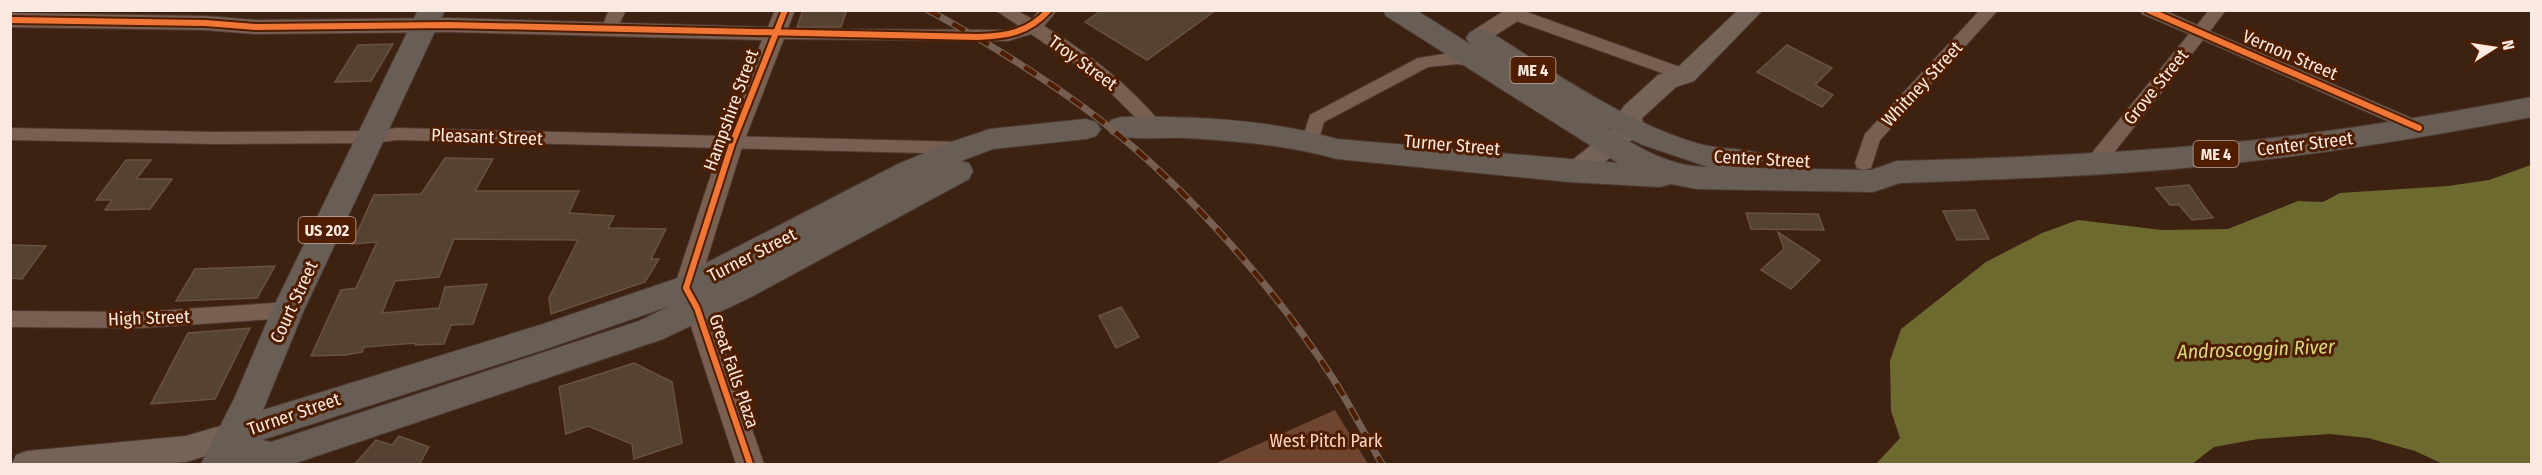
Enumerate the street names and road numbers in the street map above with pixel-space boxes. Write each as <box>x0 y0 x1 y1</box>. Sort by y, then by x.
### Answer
street label: Vernon Street <box>2239 25 2341 85</box>
street label: Troy Street <box>1044 31 1122 95</box>
street label: Whitney Street <box>1877 37 1967 131</box>
street label: Grove Street <box>2119 45 2193 129</box>
street label: Hampshire Street <box>699 46 763 174</box>
road number: ME 4 <box>1510 57 1556 83</box>
street label: Pleasant Street <box>431 124 543 150</box>
street label: Center Street <box>2256 127 2354 161</box>
street label: Turner Street <box>1403 130 1501 160</box>
road number: ME 4 <box>2194 141 2238 167</box>
street label: Center Street <box>1713 145 1811 173</box>
road number: US 202 <box>298 217 356 243</box>
street label: Turner Street <box>704 223 800 287</box>
street label: Court Street <box>265 257 323 347</box>
street label: High Street <box>108 306 190 330</box>
street label: Great Falls Plaza <box>704 311 764 431</box>
street label: Turner Street <box>245 388 343 440</box>

